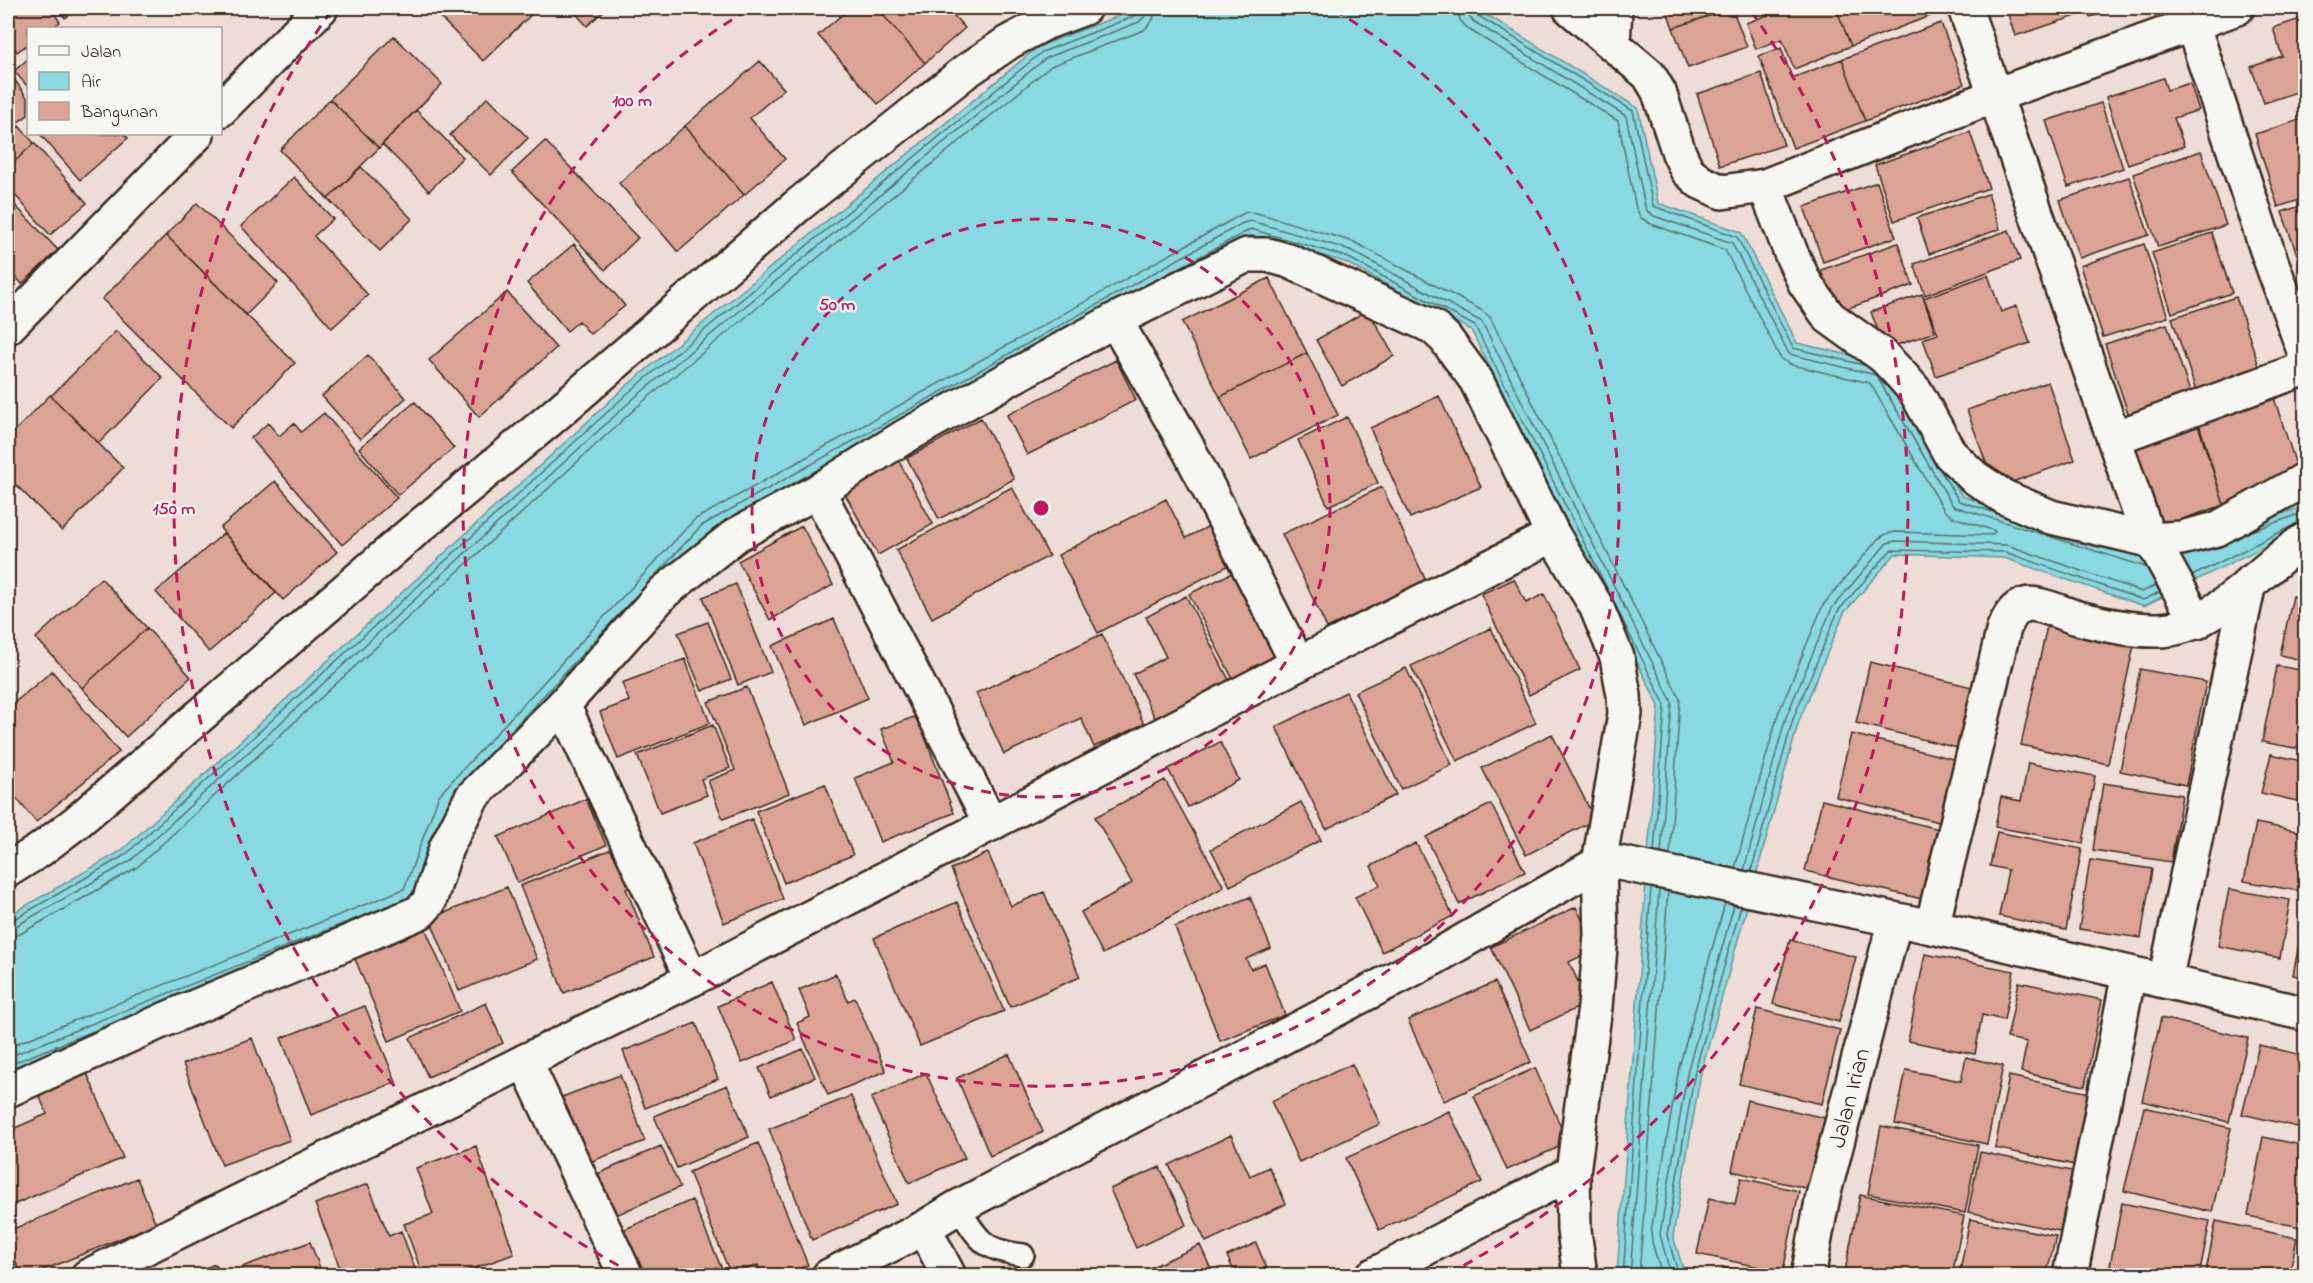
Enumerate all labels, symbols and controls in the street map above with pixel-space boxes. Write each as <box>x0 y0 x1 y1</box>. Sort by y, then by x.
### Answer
legend <box>27 27 222 135</box>
text: Jalan <box>81 40 121 66</box>
text: Air <box>81 70 101 96</box>
text: 100 m <box>612 89 652 115</box>
text: Bangunan <box>80 100 158 127</box>
text: 50 m <box>819 293 855 319</box>
text: 150 m <box>153 497 195 523</box>
centre of rings <box>1031 498 1051 518</box>
street label: Jalan Irian <box>1821 1045 1881 1152</box>

